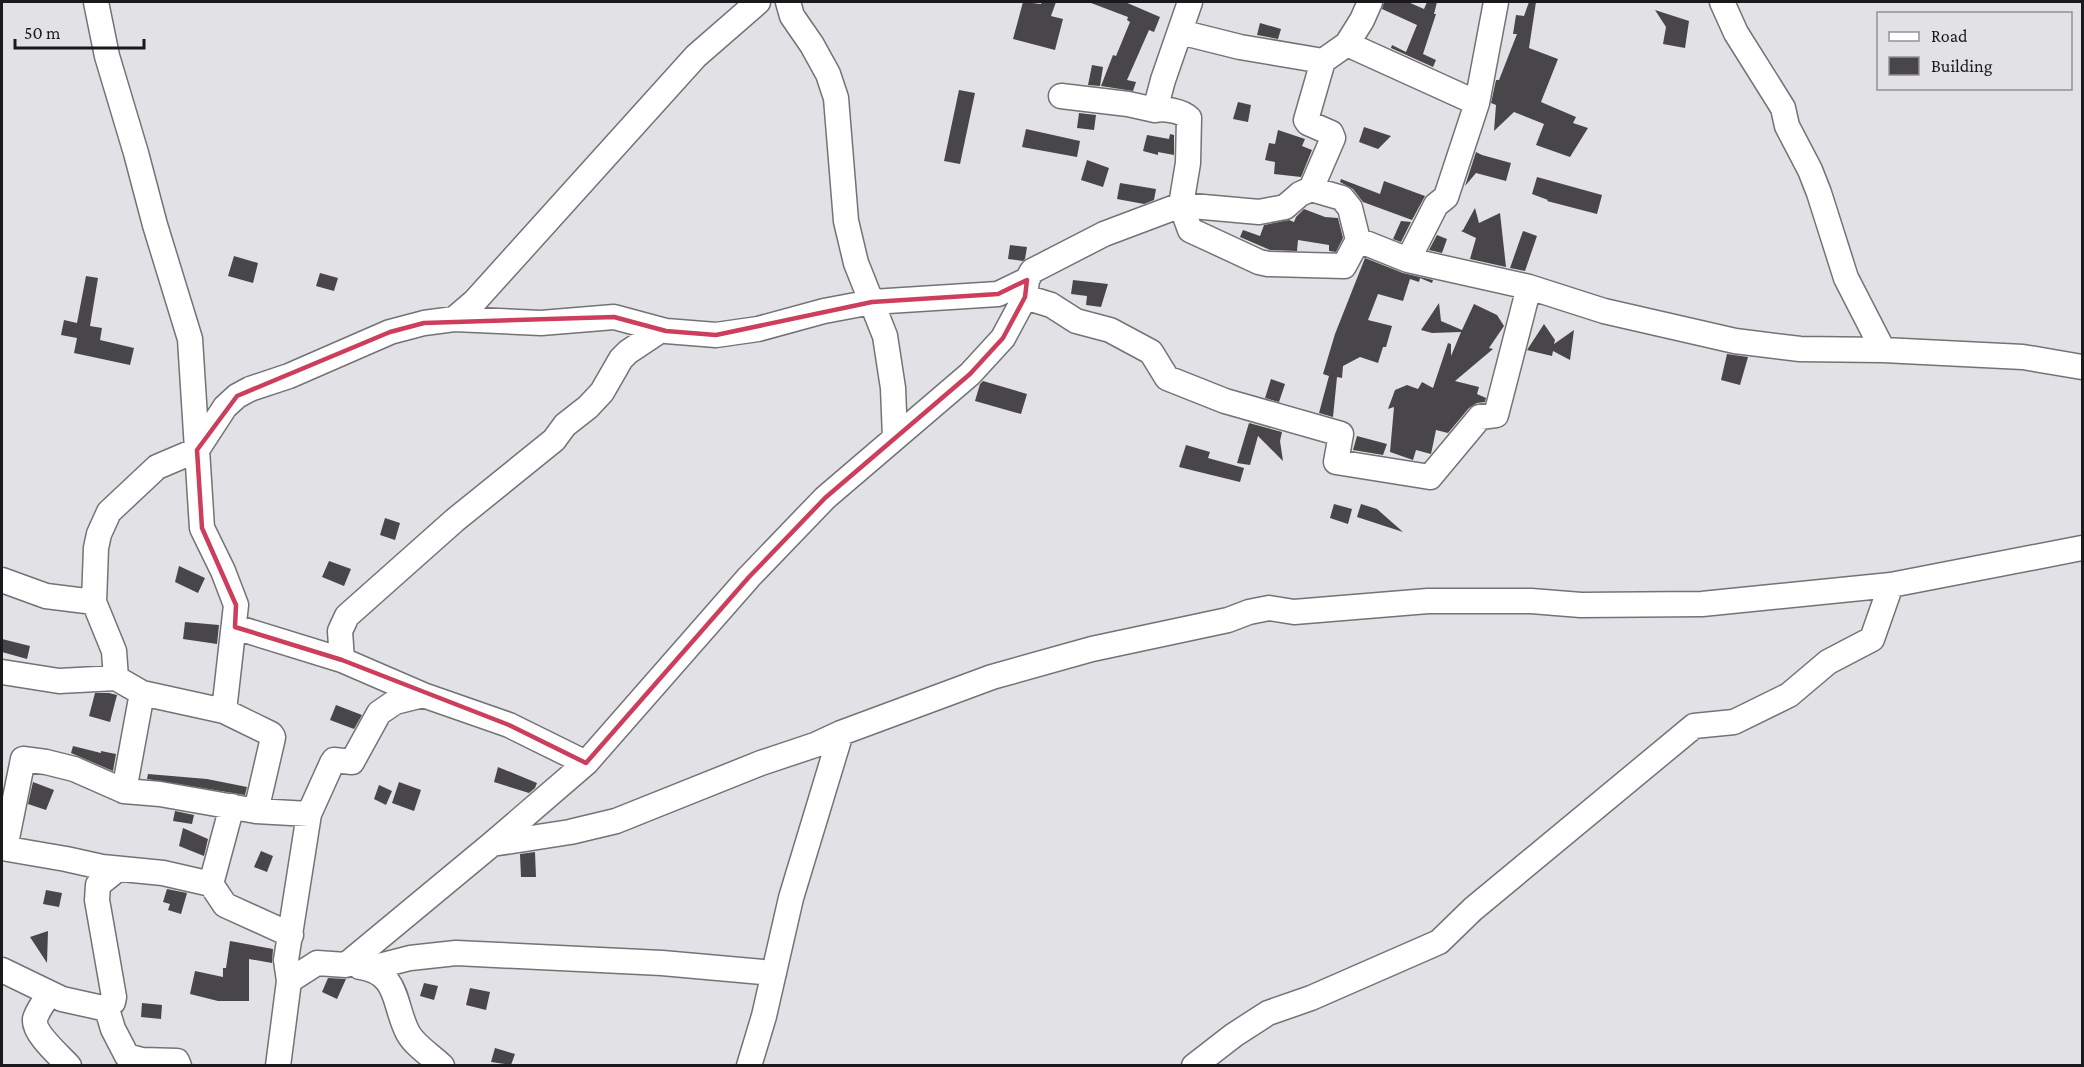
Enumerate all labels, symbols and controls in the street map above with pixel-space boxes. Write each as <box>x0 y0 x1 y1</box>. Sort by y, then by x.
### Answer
scale bar <box>15 12 144 50</box>
legend <box>1877 12 2072 90</box>
text: 50 m <box>24 23 61 43</box>
text: Road <box>1931 26 1968 46</box>
text: Building <box>1931 56 1993 76</box>

